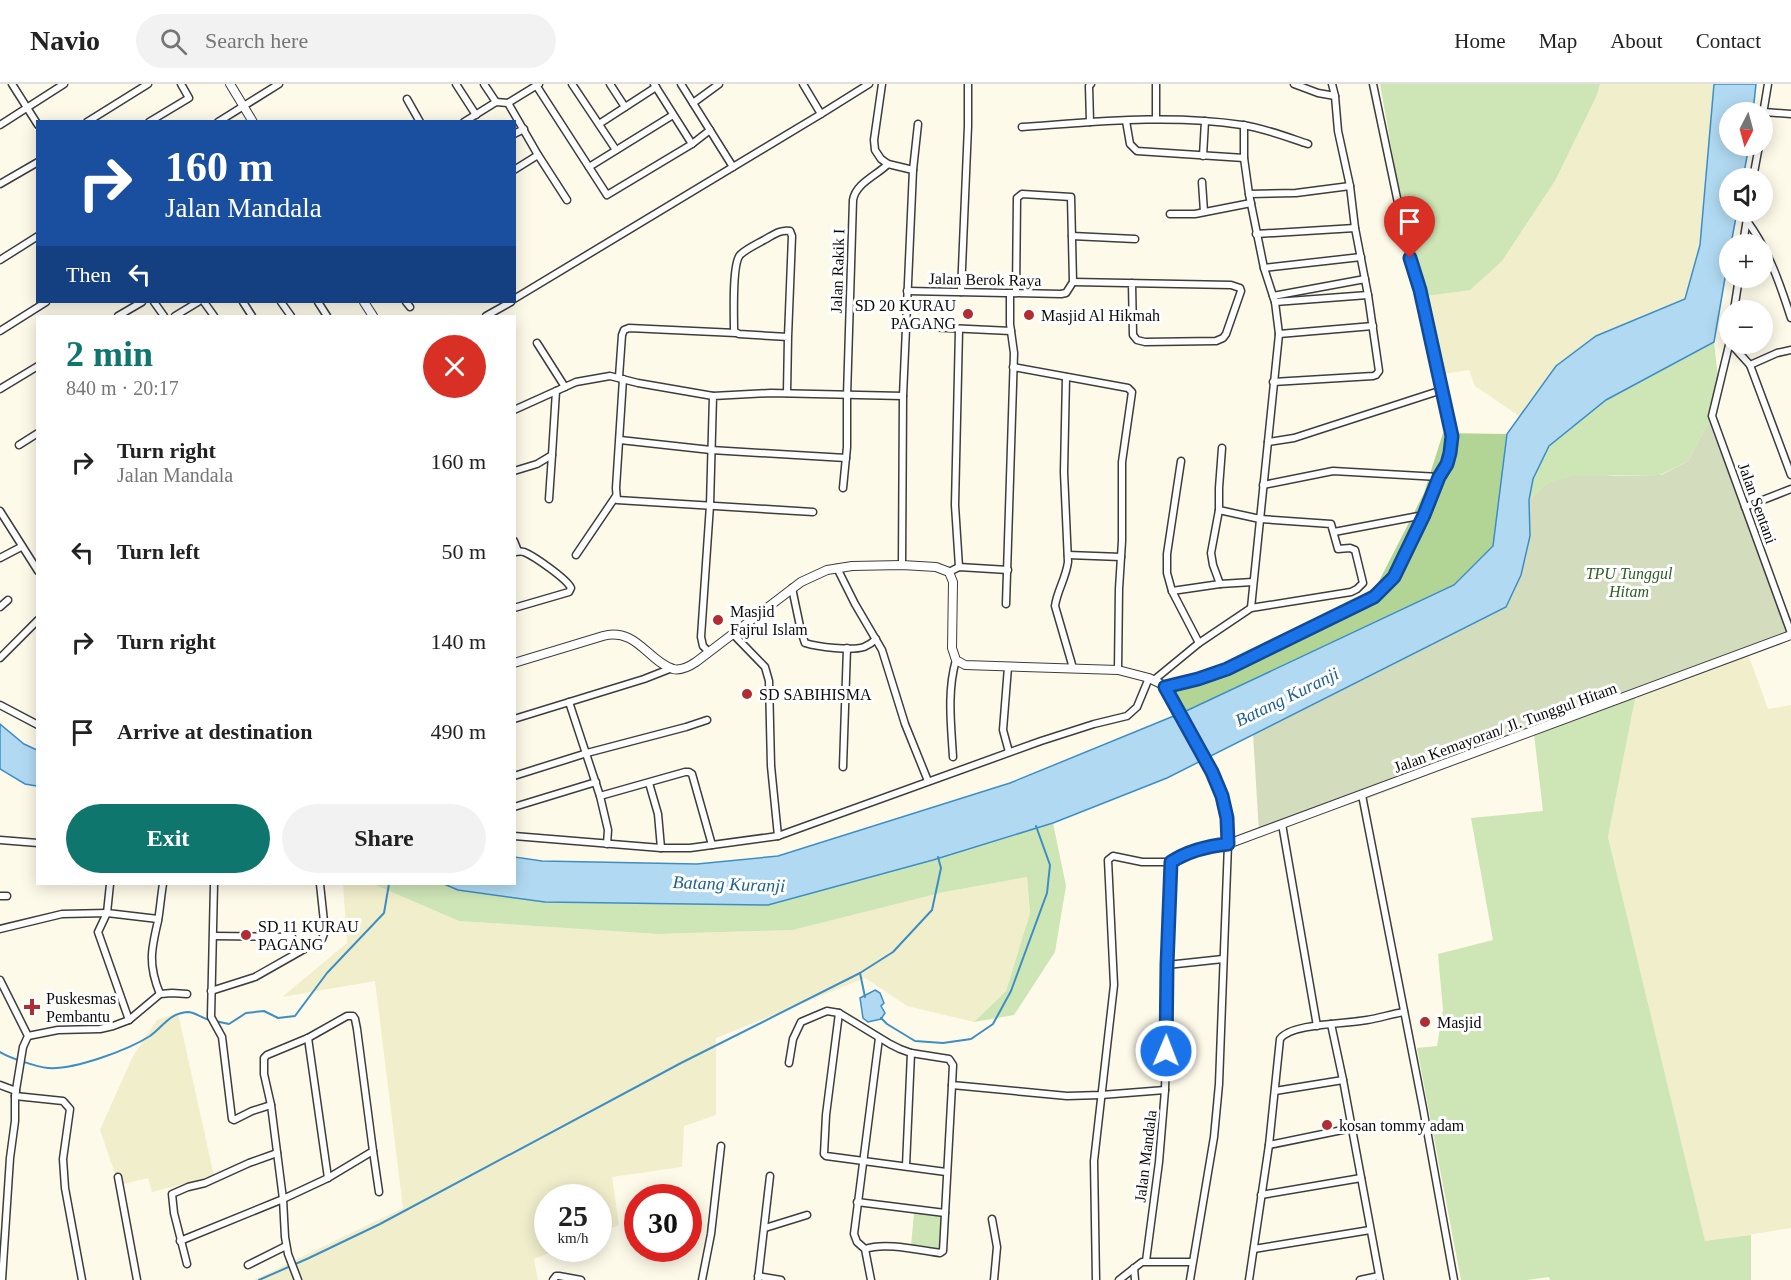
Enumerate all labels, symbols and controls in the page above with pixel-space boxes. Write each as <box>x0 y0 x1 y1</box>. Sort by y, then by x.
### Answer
search box <box>136 14 556 68</box>
text: Navio <box>30 25 100 56</box>
icon: search <box>157 25 190 58</box>
text: Search here <box>205 28 308 53</box>
text: Home <box>1454 29 1506 53</box>
text: Map <box>1539 29 1577 53</box>
text: About <box>1610 29 1663 53</box>
text: Contact <box>1696 29 1761 53</box>
north arrow <box>1719 102 1773 156</box>
map controls <box>1719 102 1773 354</box>
icon: right <box>66 144 144 222</box>
text: 160 m <box>165 144 274 190</box>
button: sound <box>1719 168 1773 222</box>
text: Jalan Mandala <box>165 193 322 223</box>
pin <box>1384 196 1435 258</box>
icon: arrive <box>1393 205 1426 238</box>
street label: Jalan Rakik I <box>828 229 847 313</box>
button: + <box>1719 234 1773 288</box>
icon: left <box>123 258 156 291</box>
text: Then <box>66 262 111 287</box>
street label: Jalan Berok Raya <box>928 270 1042 290</box>
place label: SD 20 KURAU PAGANG <box>855 297 956 332</box>
button: − <box>1719 300 1773 354</box>
marker: SD 20 KURAU PAGANG <box>961 307 975 321</box>
place label: Masjid Al Hikmah <box>1041 307 1160 325</box>
marker: Masjid Al Hikmah <box>1022 308 1036 322</box>
text: 2 min <box>66 334 153 374</box>
button: close <box>423 335 486 398</box>
text: 840 m · 20:17 <box>66 377 179 399</box>
text: Turn right <box>117 438 216 463</box>
icon: right <box>66 446 99 479</box>
text: 160 m <box>430 449 486 474</box>
street label: Jalan Sentani <box>1735 460 1780 546</box>
text: Jalan Mandala <box>117 464 233 486</box>
icon: left <box>66 536 99 569</box>
text: Turn left <box>117 539 200 564</box>
text: 50 m <box>441 539 486 564</box>
park label: TPU Tunggul Hitam <box>1586 565 1673 600</box>
place label: Masjid Fajrul Islam <box>730 603 808 639</box>
marker: Masjid Fajrul Islam <box>711 613 725 627</box>
icon: right <box>66 626 99 659</box>
text: Turn right <box>117 629 216 654</box>
text: 140 m <box>430 629 486 654</box>
water label: Batang Kuranji <box>1232 663 1342 731</box>
street label: Jalan Kemayoran/ Jl. Tunggul Hitam <box>1391 679 1620 777</box>
place label: SD SABIHISMA <box>759 686 872 703</box>
marker: SD SABIHISMA <box>740 687 754 701</box>
icon: arrive <box>66 716 99 749</box>
text: Arrive at destination <box>117 719 313 744</box>
text: 490 m <box>430 719 486 744</box>
button: Exit <box>66 804 270 873</box>
button: Share <box>282 804 486 873</box>
water label: Batang Kuranji <box>672 872 786 896</box>
place label: SD 11 KURAU PAGANG <box>258 918 359 953</box>
marker: SD 11 KURAU PAGANG <box>239 928 253 942</box>
place label: Puskesmas Pembantu <box>46 990 116 1025</box>
marker: Puskesmas Pembantu <box>23 998 41 1016</box>
place label: Masjid <box>1437 1014 1481 1032</box>
marker: Masjid <box>1418 1015 1432 1029</box>
position arrow <box>1134 1019 1198 1083</box>
street label: Jalan Mandala <box>1131 1109 1160 1203</box>
place label: kosan tommy adam <box>1339 1117 1465 1135</box>
marker: kosan tommy adam <box>1320 1118 1334 1132</box>
speed limit sign: 30 <box>624 1184 702 1262</box>
text: 25 <box>558 1199 588 1232</box>
text: km/h <box>558 1230 588 1246</box>

